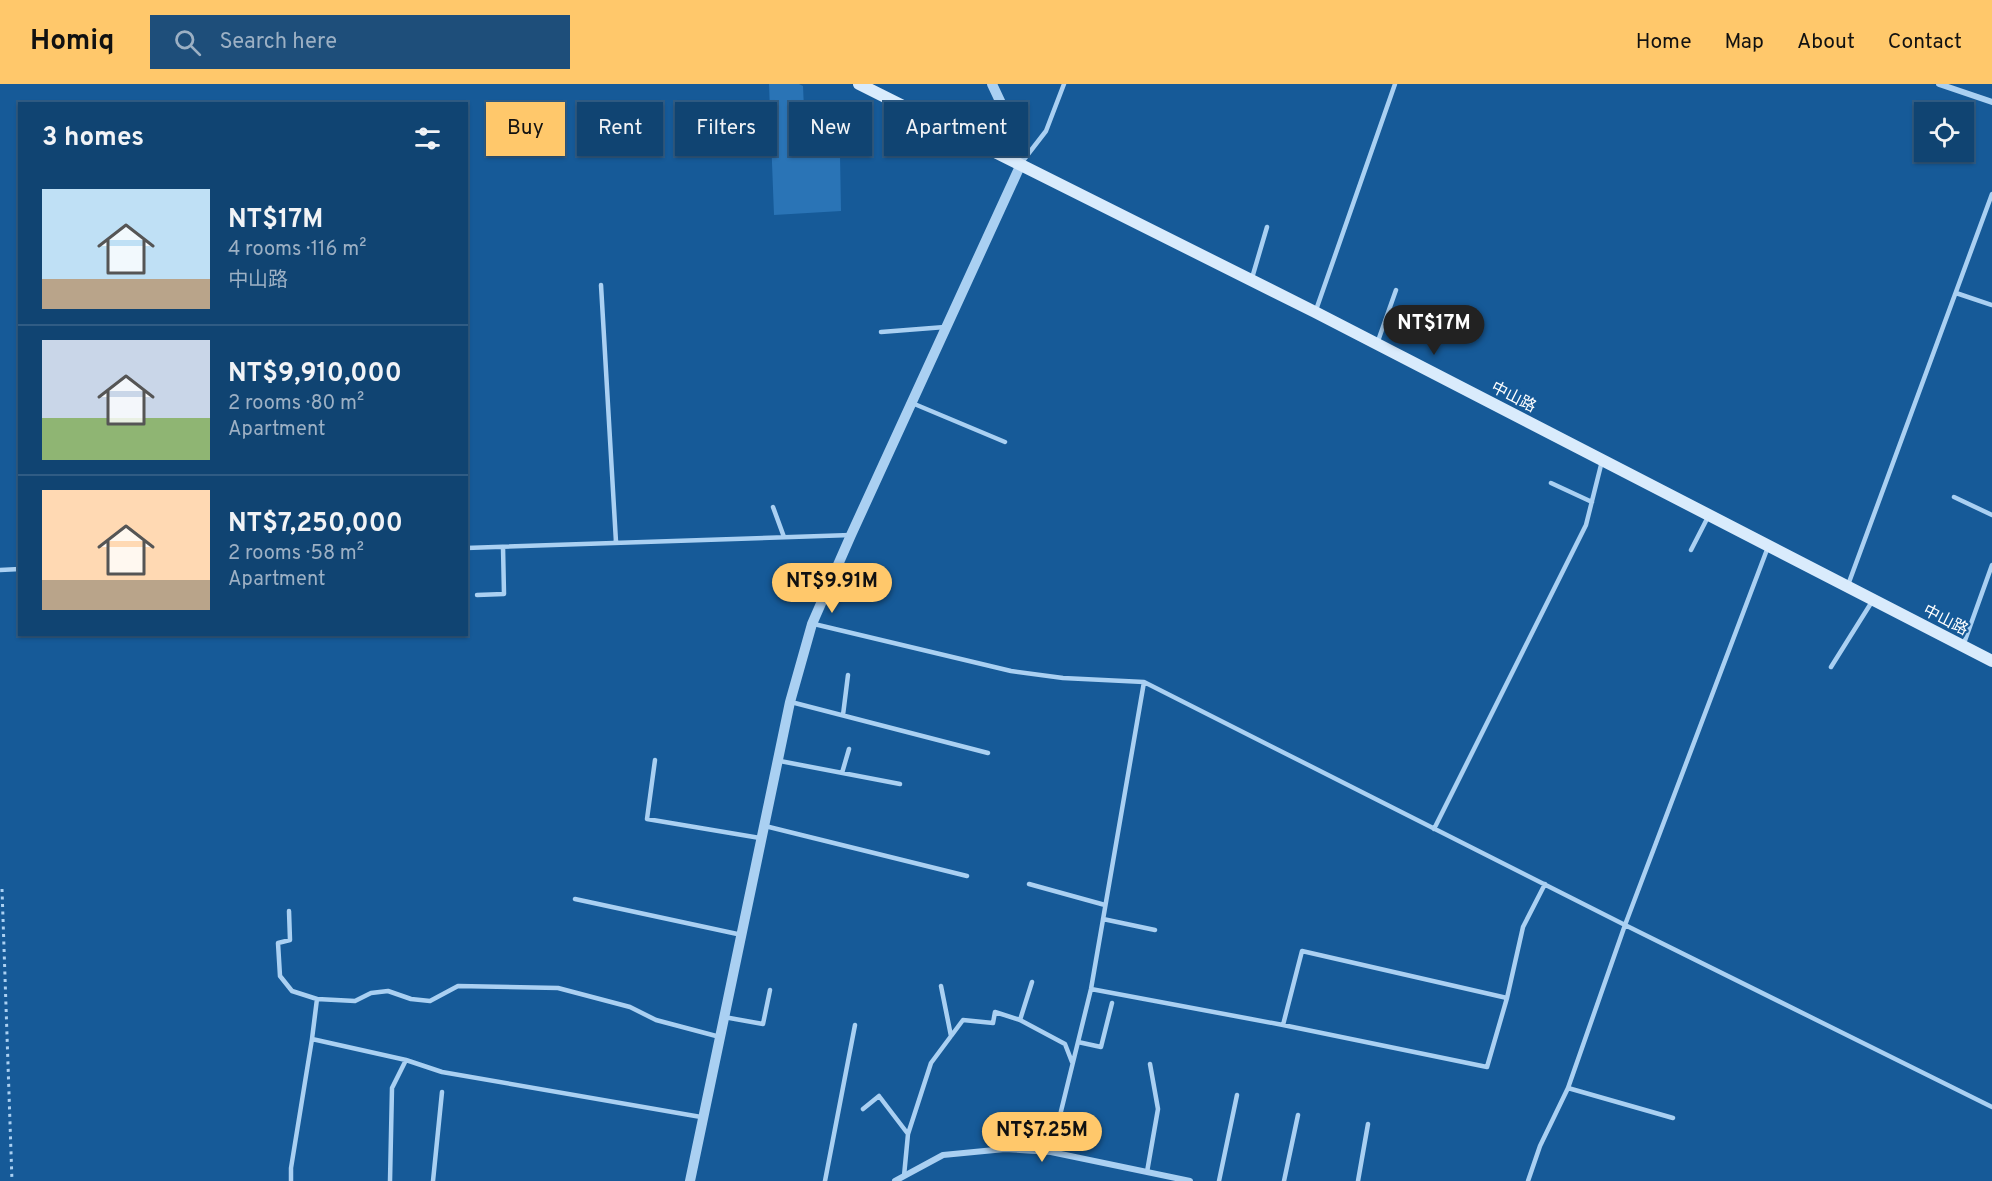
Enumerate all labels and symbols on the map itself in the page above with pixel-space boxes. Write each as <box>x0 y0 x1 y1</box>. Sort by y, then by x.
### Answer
pin: NT$17M <box>1385 305 1483 356</box>
street label: 中山路 <box>1487 378 1539 418</box>
pin: NT$9.91M <box>770 563 894 614</box>
street label: 中山路 <box>1919 601 1971 641</box>
pin: NT$7.25M <box>980 1112 1104 1163</box>

